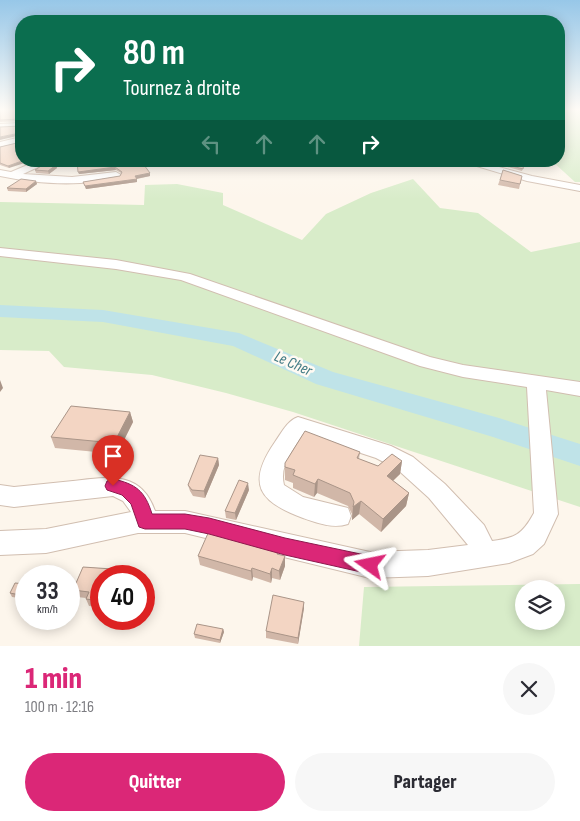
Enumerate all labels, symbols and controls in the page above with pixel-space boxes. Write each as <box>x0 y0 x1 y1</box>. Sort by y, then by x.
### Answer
text: 80 m <box>123 32 185 75</box>
icon: right <box>40 35 105 100</box>
text: Tournez à droite <box>123 75 240 102</box>
icon: left <box>197 130 225 158</box>
icon: ahead <box>250 130 278 158</box>
icon: ahead <box>303 130 331 158</box>
icon: right <box>356 130 384 158</box>
water label: Le Cher <box>271 347 315 381</box>
pin <box>92 435 134 486</box>
icon: arrive <box>99 442 127 470</box>
position arrow <box>343 538 395 590</box>
speed limit sign: 40 <box>90 565 155 630</box>
text: 33 <box>36 576 59 607</box>
map controls <box>515 580 565 630</box>
button: layers <box>515 580 565 630</box>
text: km/h <box>37 602 58 617</box>
text: 1 min <box>25 661 82 697</box>
button: close <box>503 663 555 715</box>
text: 100 m · 12:16 <box>25 698 94 717</box>
button: Quitter <box>25 753 285 811</box>
button: Partager <box>295 753 555 811</box>

